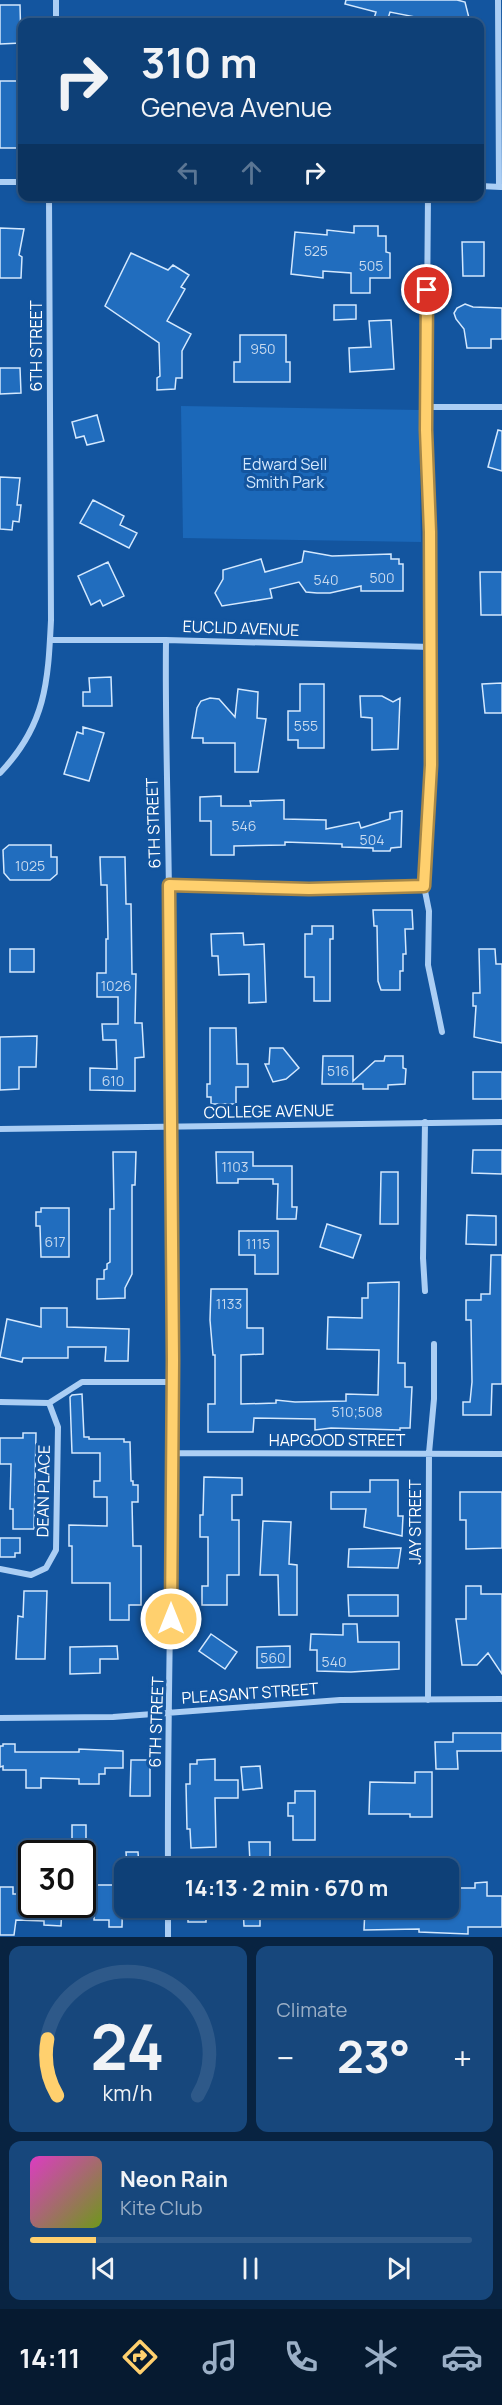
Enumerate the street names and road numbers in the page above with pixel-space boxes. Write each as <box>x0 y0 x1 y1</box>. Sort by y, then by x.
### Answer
street label: 6TH STREET <box>25 300 47 391</box>
street label: EUCLID AVENUE <box>182 615 300 641</box>
street label: 6TH STREET <box>140 777 166 869</box>
street label: COLLEGE AVENUE <box>203 1099 335 1123</box>
street label: HAPGOOD STREET <box>269 1429 406 1451</box>
street label: DEAN PLACE <box>31 1445 55 1537</box>
street label: JAY STREET <box>404 1479 426 1565</box>
street label: 6TH STREET <box>143 1676 169 1768</box>
street label: PLEASANT STREET <box>181 1677 320 1709</box>

